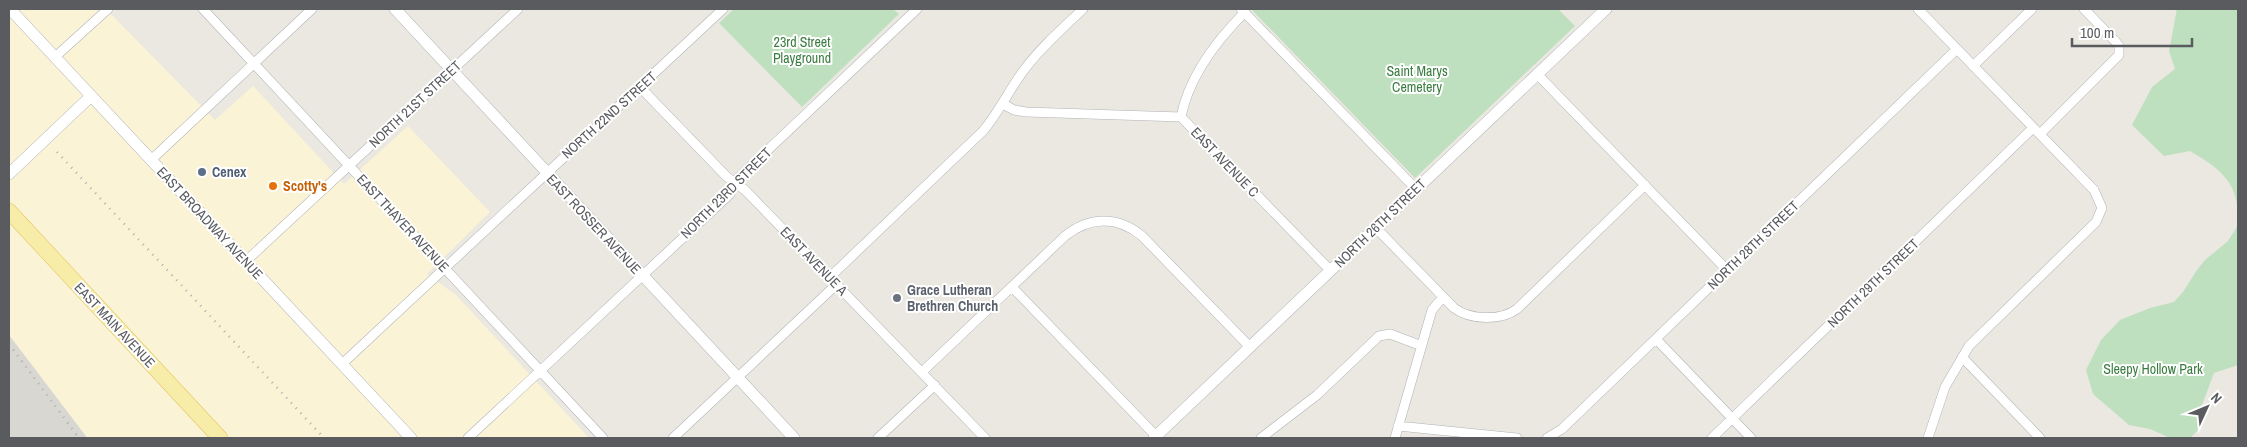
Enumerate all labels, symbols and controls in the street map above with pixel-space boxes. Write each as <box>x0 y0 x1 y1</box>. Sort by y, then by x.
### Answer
scale bar <box>2072 15 2192 47</box>
text: 100 m <box>2080 22 2114 43</box>
park label: 23rd Street Playground <box>773 33 831 67</box>
street label: NORTH 21ST STREET <box>365 57 465 151</box>
park label: Saint Marys Cemetery <box>1386 62 1448 96</box>
street label: NORTH 22ND STREET <box>558 68 660 162</box>
street label: EAST AVENUE C <box>1187 123 1263 201</box>
street label: NORTH 23RD STREET <box>677 144 775 242</box>
street label: EAST BROADWAY AVENUE <box>153 163 267 283</box>
place label: Cenex <box>212 163 247 181</box>
marker: Cenex <box>196 166 208 178</box>
street label: EAST THAYER AVENUE <box>353 170 453 276</box>
street label: EAST ROSSER AVENUE <box>543 170 645 278</box>
street label: NORTH 26TH STREET <box>1330 175 1430 271</box>
place label: Scotty's <box>283 177 327 195</box>
marker: Scotty's <box>267 180 279 192</box>
street label: NORTH 28TH STREET <box>1703 197 1803 293</box>
street label: EAST AVENUE A <box>777 223 852 299</box>
street label: NORTH 29TH STREET <box>1823 235 1923 331</box>
street label: EAST MAIN AVENUE <box>71 278 159 372</box>
place label: Grace Lutheran Brethren Church <box>907 281 998 315</box>
marker: Grace Lutheran Brethren Church <box>891 292 903 304</box>
park label: Sleepy Hollow Park <box>2103 360 2203 378</box>
north arrow <box>2182 382 2232 432</box>
text: N <box>2207 389 2226 407</box>

